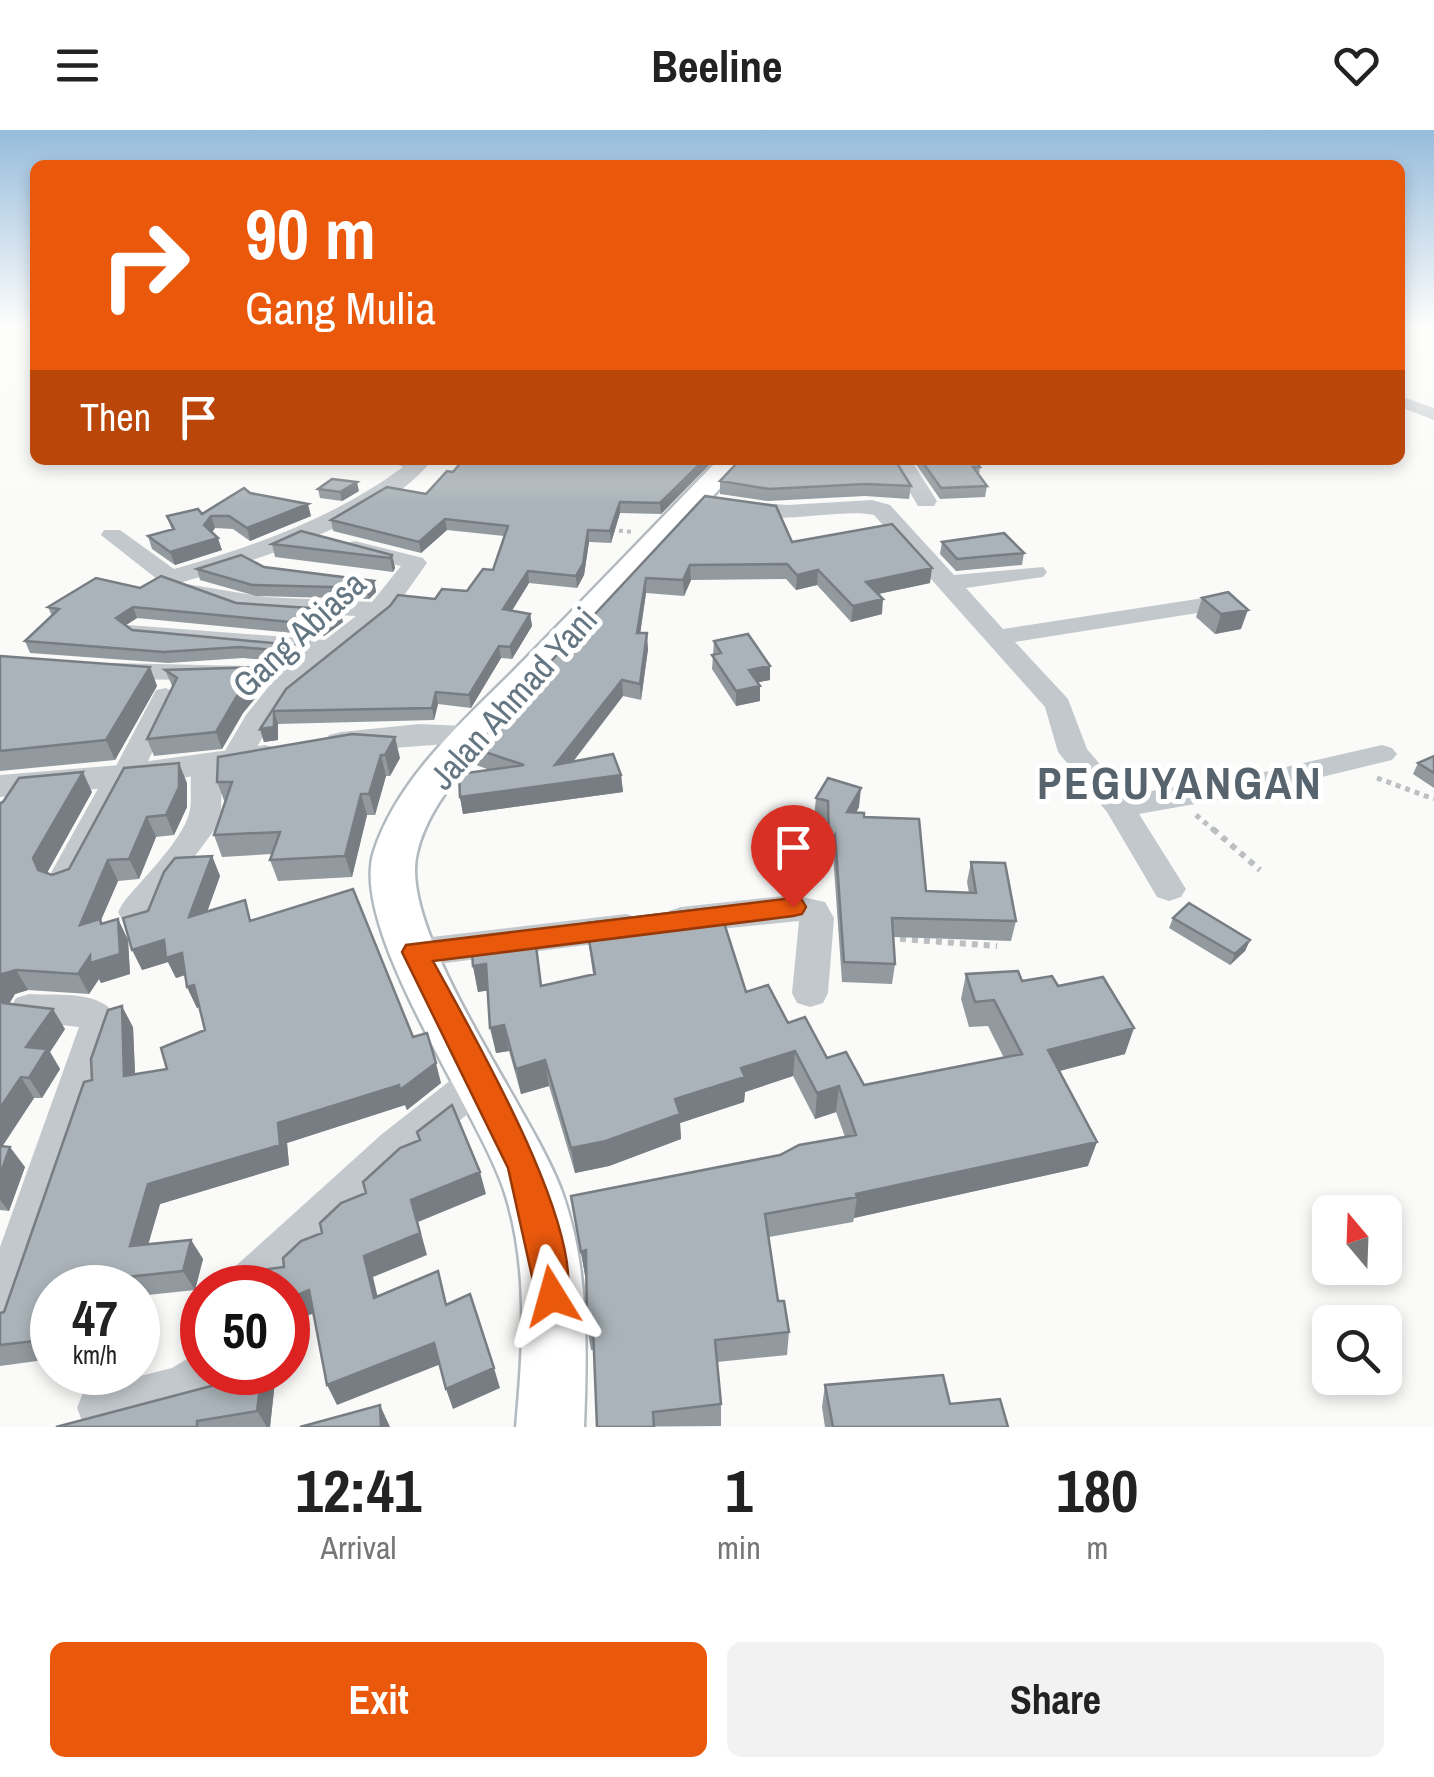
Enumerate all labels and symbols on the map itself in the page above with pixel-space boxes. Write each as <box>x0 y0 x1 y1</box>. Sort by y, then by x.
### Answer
street label: Gang Abiasa <box>222 560 376 708</box>
street label: Jalan Ahmad Yani <box>418 597 608 799</box>
district label: PEGUYANGAN <box>1037 752 1323 813</box>
pin <box>751 805 836 908</box>
north arrow <box>1312 1195 1402 1285</box>
position arrow <box>500 1244 604 1348</box>
speed limit sign: 50 <box>180 1265 310 1395</box>

